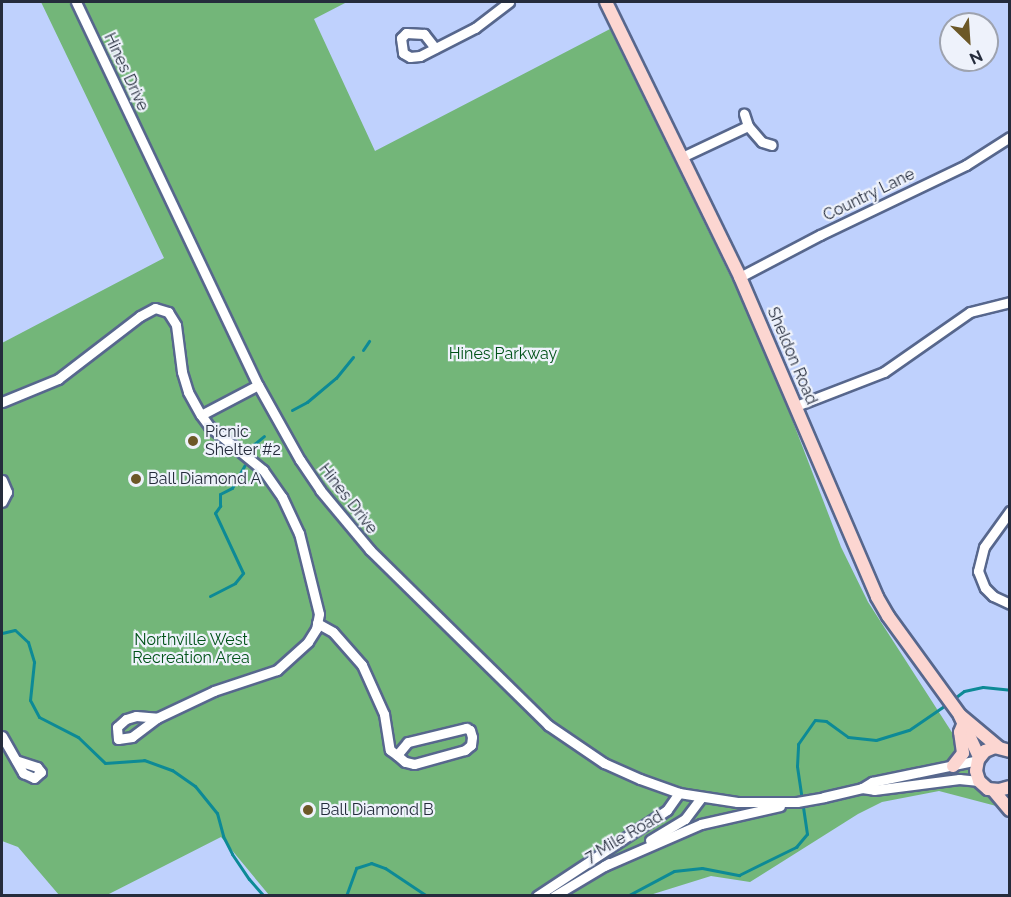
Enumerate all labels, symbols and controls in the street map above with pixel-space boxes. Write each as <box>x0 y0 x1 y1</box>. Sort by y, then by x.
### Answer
north arrow <box>939 12 999 72</box>
street label: Hines Drive <box>100 30 152 114</box>
text: N <box>966 46 986 68</box>
street label: Country Lane <box>820 165 918 225</box>
street label: Sheldon Road <box>763 304 821 408</box>
park label: Hines Parkway <box>449 344 557 364</box>
place label: Picnic Shelter #2 <box>205 422 281 460</box>
marker: Picnic Shelter #2 <box>186 434 200 448</box>
street label: Hines Drive <box>315 460 381 538</box>
place label: Ball Diamond A <box>148 469 262 489</box>
marker: Ball Diamond A <box>129 472 143 486</box>
park label: Northville West Recreation Area <box>132 630 250 668</box>
place label: Ball Diamond B <box>320 800 434 820</box>
marker: Ball Diamond B <box>301 803 315 817</box>
street label: 7 Mile Road <box>582 807 666 867</box>

